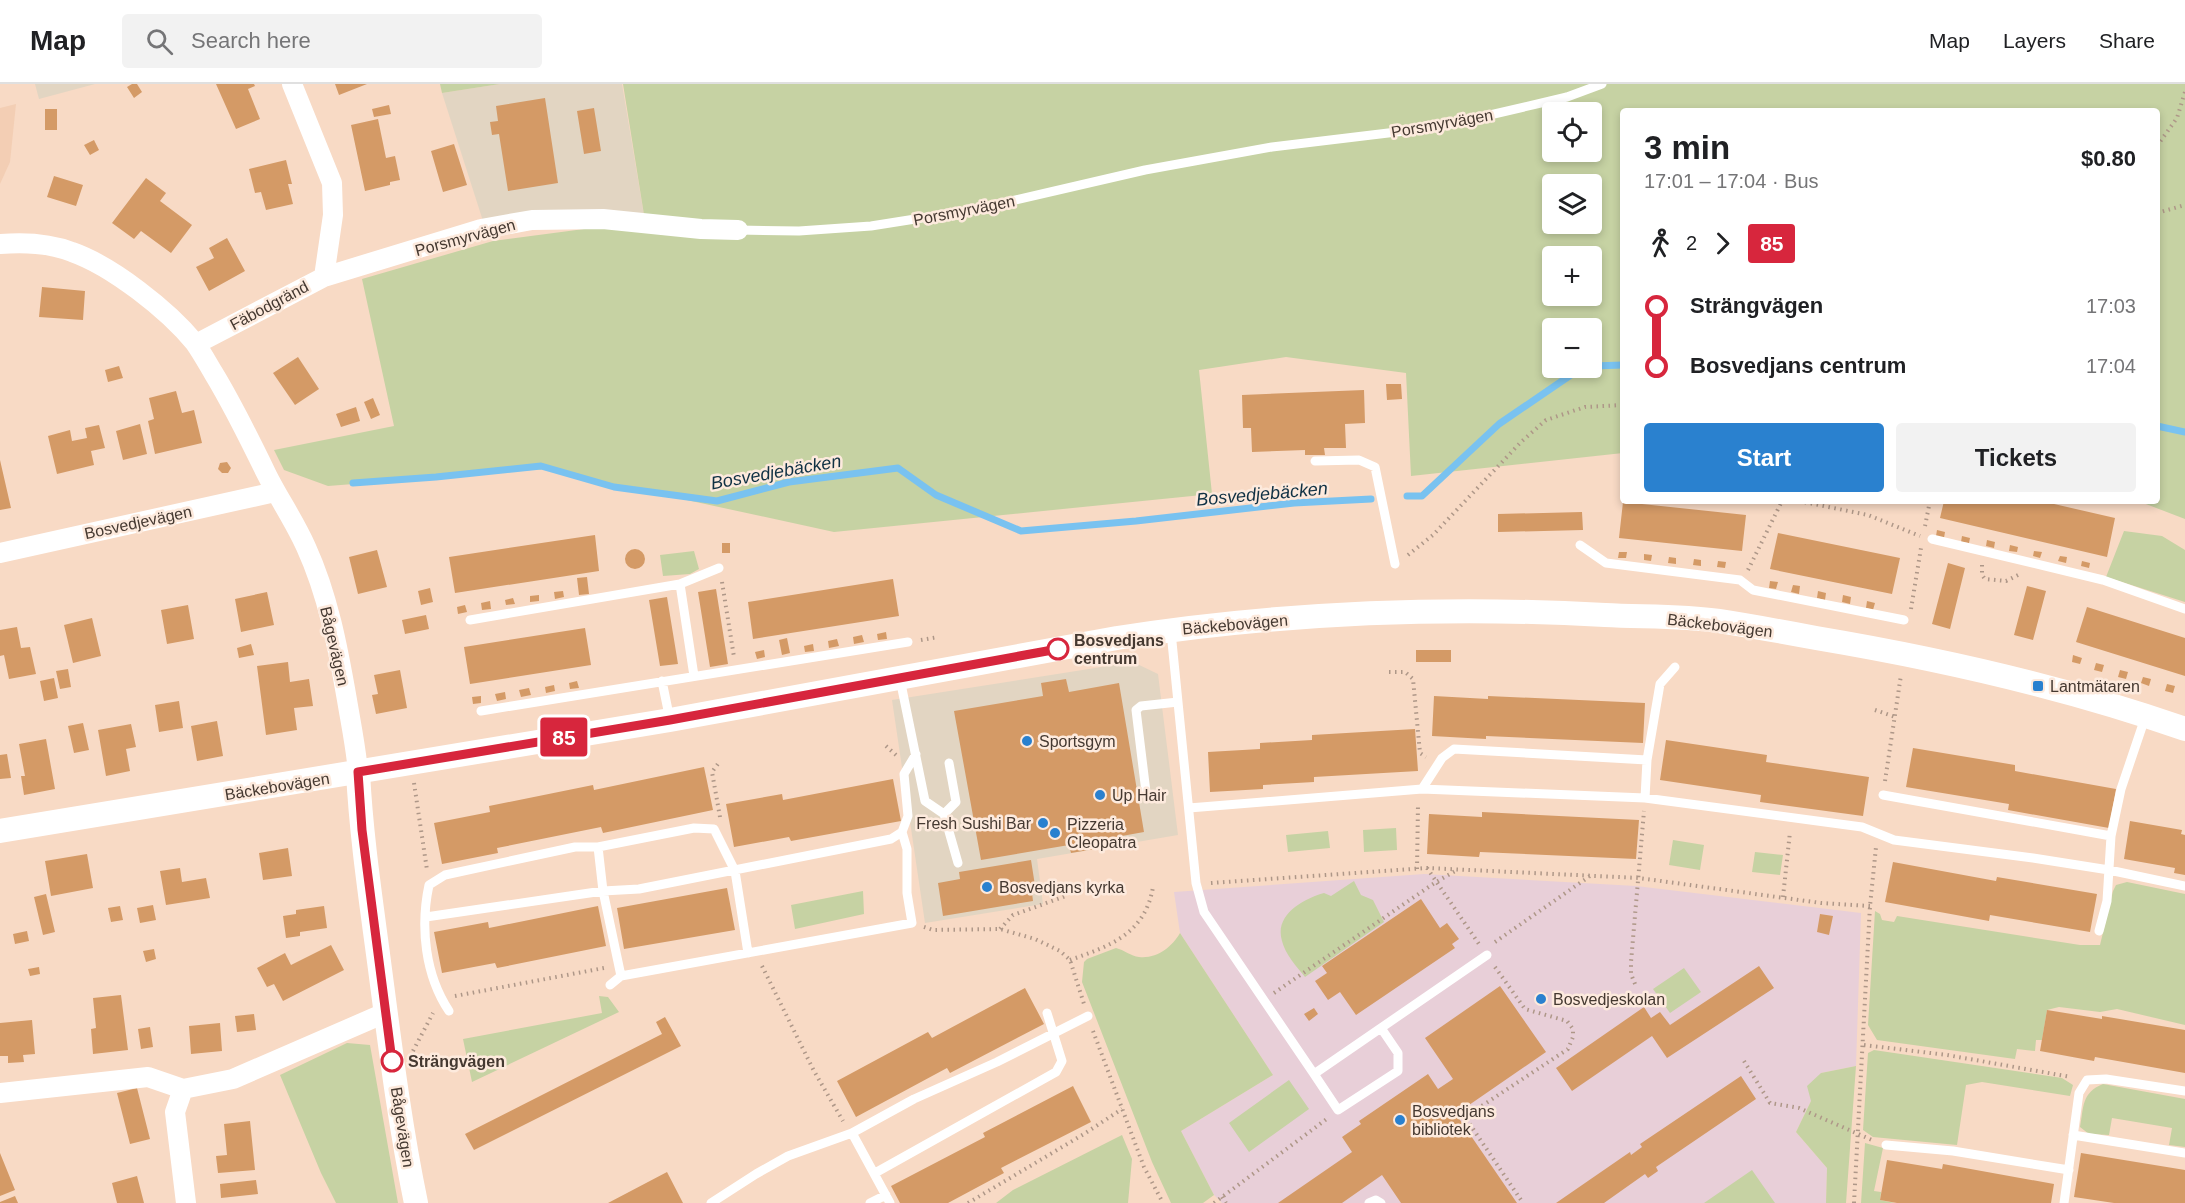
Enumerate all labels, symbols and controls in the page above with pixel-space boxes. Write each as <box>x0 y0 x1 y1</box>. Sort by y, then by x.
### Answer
search box <box>122 14 542 68</box>
text: Map <box>30 25 86 56</box>
icon: search <box>143 25 176 58</box>
text: Search here <box>191 28 311 53</box>
text: Map <box>1929 29 1970 52</box>
text: Layers <box>2003 29 2066 52</box>
text: Share <box>2099 29 2155 52</box>
map controls <box>1542 102 1602 378</box>
button: locate <box>1542 102 1602 162</box>
street label: Porsmyrvägen <box>1390 106 1494 141</box>
text: 3 min <box>1644 129 1730 166</box>
text: $0.80 <box>2081 146 2136 171</box>
text: 17:01 – 17:04 · Bus <box>1644 170 1819 192</box>
button: layers <box>1542 174 1602 234</box>
street label: Porsmyrvägen <box>912 192 1016 229</box>
street label: Porsmyrvägen <box>413 216 517 259</box>
icon: walk <box>1644 227 1677 260</box>
icon: forward <box>1706 227 1739 260</box>
text: 2 <box>1686 232 1697 254</box>
text: 85 <box>1760 232 1783 255</box>
button: + <box>1542 246 1602 306</box>
street label: Fäbodgränd <box>227 278 311 333</box>
text: Strängvägen <box>1690 293 1823 318</box>
text: 17:03 <box>2086 295 2136 317</box>
button: − <box>1542 318 1602 378</box>
text: Bosvedjans centrum <box>1690 353 1906 378</box>
text: 17:04 <box>2086 355 2136 377</box>
button: Start <box>1644 423 1884 492</box>
button: Tickets <box>1896 423 2136 492</box>
water label: Bosvedjebäcken <box>709 451 843 493</box>
water label: Bosvedjebäcken <box>1195 478 1329 510</box>
street label: Bosvedjevägen <box>83 503 193 542</box>
street label: Bågevägen <box>317 605 352 687</box>
street label: Bäckebovägen <box>1182 611 1289 638</box>
street label: Bäckebovägen <box>1666 611 1774 640</box>
place label: Bosvedjans centrum <box>1074 632 1164 667</box>
marker: Bosvedjans centrum <box>1047 638 1069 660</box>
place label: Lantmätaren <box>2050 678 2140 695</box>
marker: Lantmätaren <box>2031 679 2045 693</box>
line badge: 85 <box>537 718 591 756</box>
text: 85 <box>552 726 576 749</box>
place label: Sportsgym <box>1039 733 1115 750</box>
marker: Sportsgym <box>1020 734 1034 748</box>
street label: Bäckebovägen <box>223 770 331 803</box>
place label: Up Hair <box>1112 787 1167 804</box>
marker: Up Hair <box>1093 788 1107 802</box>
place label: Fresh Sushi Bar <box>916 815 1032 832</box>
marker: Fresh Sushi Bar <box>1036 816 1050 830</box>
place label: Pizzeria Cleopatra <box>1067 816 1136 851</box>
marker: Pizzeria Cleopatra <box>1048 826 1062 840</box>
place label: Bosvedjans kyrka <box>999 879 1124 896</box>
marker: Bosvedjans kyrka <box>980 880 994 894</box>
place label: Bosvedjeskolan <box>1553 991 1665 1008</box>
marker: Bosvedjeskolan <box>1534 992 1548 1006</box>
marker: Strängvägen <box>381 1050 403 1072</box>
place label: Strängvägen <box>408 1053 505 1070</box>
street label: Bågevägen <box>388 1086 417 1168</box>
place label: Bosvedjans bibliotek <box>1412 1103 1495 1138</box>
marker: Bosvedjans bibliotek <box>1393 1113 1407 1127</box>

